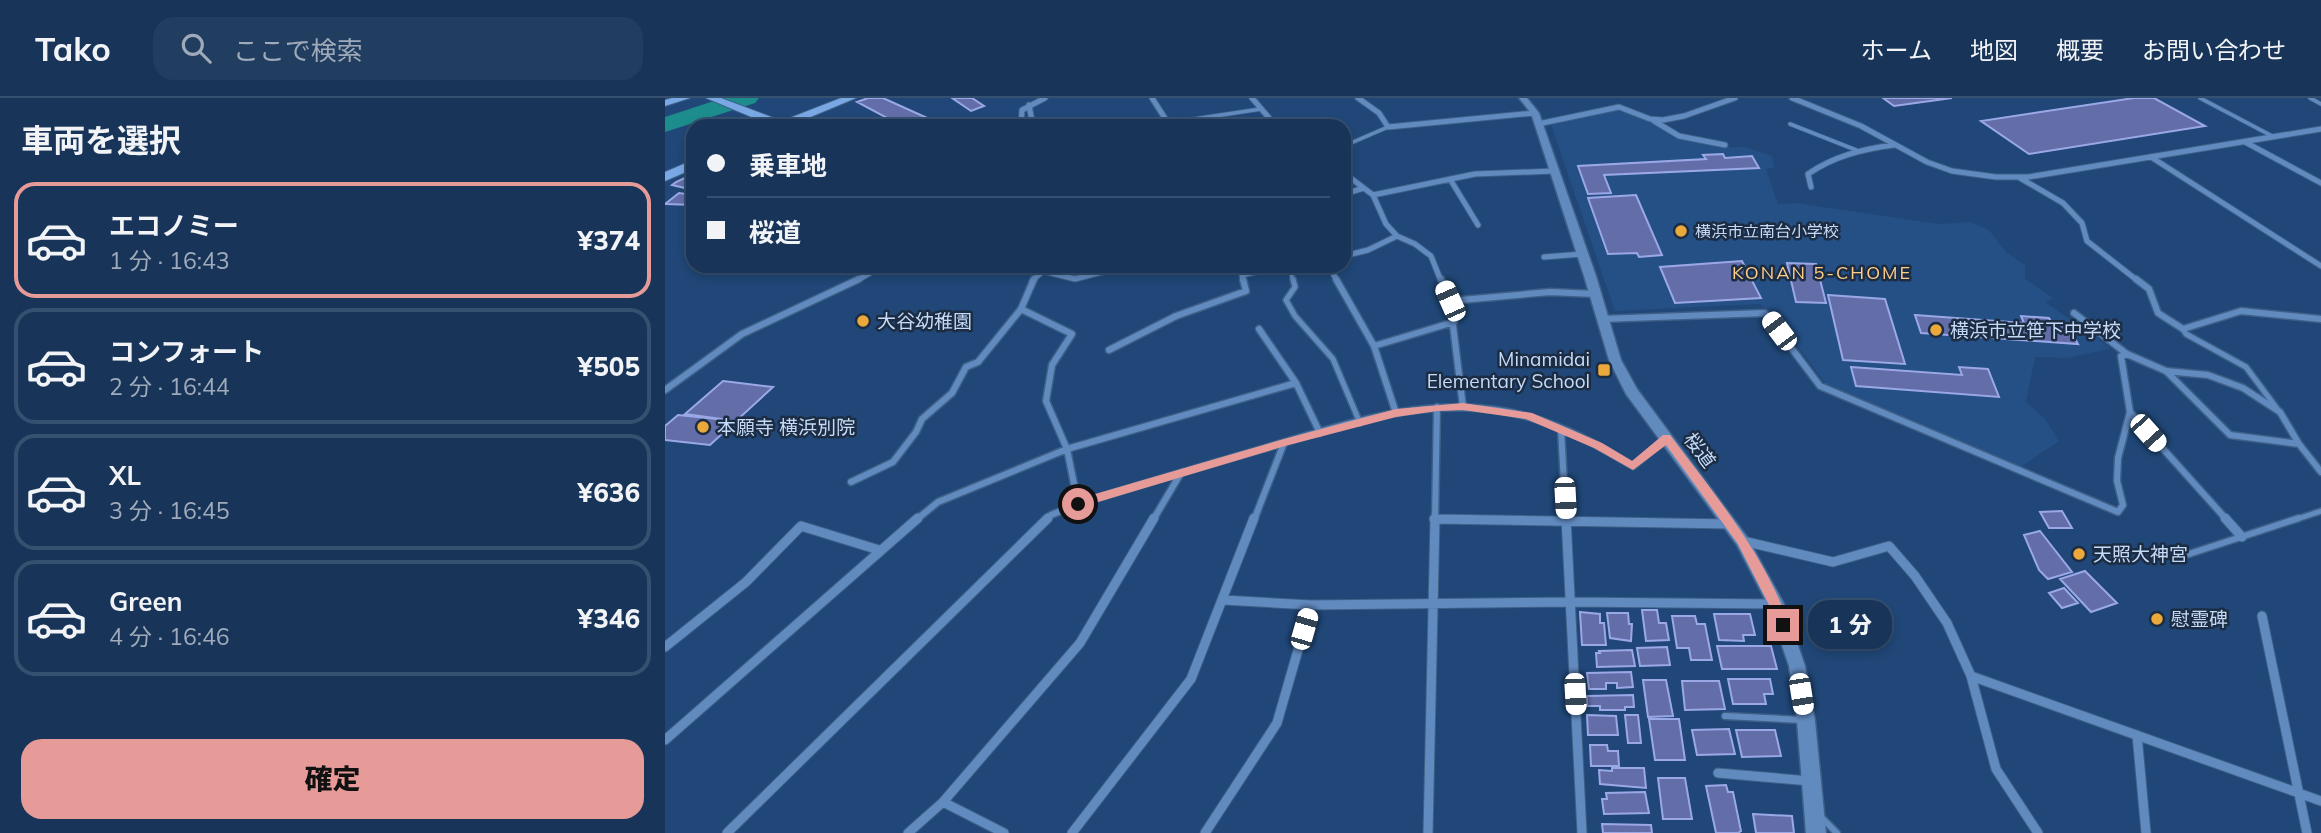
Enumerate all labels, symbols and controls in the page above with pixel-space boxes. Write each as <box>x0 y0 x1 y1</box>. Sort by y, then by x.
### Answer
search box <box>153 17 643 80</box>
text: Tako <box>35 28 111 69</box>
icon: search <box>177 29 215 67</box>
text: ここで検索 <box>233 34 363 67</box>
text: ホーム <box>1861 35 1932 65</box>
text: 地図 <box>1970 35 2018 65</box>
text: 概要 <box>2056 35 2104 65</box>
text: お問い合わせ <box>2142 35 2286 65</box>
text: 車両を選択 <box>21 120 181 160</box>
text: 乗車地 <box>749 149 827 182</box>
icon: car <box>25 209 88 272</box>
text: エコノミー <box>109 209 239 242</box>
text: 桜道 <box>749 216 801 249</box>
place label: 横浜市立南台小学校 <box>1695 221 1839 241</box>
marker: 横浜市立南台小学校 <box>1673 223 1689 239</box>
text: ¥374 <box>578 224 640 257</box>
text: 1 分 · 16:43 <box>109 246 230 275</box>
district label: KONAN 5-CHOME <box>1732 261 1912 284</box>
car <box>1432 278 1469 324</box>
car <box>1758 308 1801 354</box>
place label: 大谷幼稚園 <box>877 309 972 333</box>
marker: 大谷幼稚園 <box>855 313 871 329</box>
place label: 横浜市立笹下中学校 <box>1950 318 2121 342</box>
marker: 横浜市立笹下中学校 <box>1928 322 1944 338</box>
icon: car <box>25 335 88 398</box>
text: コンフォート <box>109 335 264 368</box>
place label: Minamidai Elementary School <box>1427 347 1590 393</box>
text: ¥505 <box>578 350 640 383</box>
marker: Minamidai Elementary School <box>1596 362 1612 378</box>
text: 2 分 · 16:44 <box>109 372 230 401</box>
car <box>2127 410 2170 456</box>
place label: 本願寺 横浜別院 <box>717 415 855 439</box>
marker: 本願寺 横浜別院 <box>695 419 711 435</box>
street label: 桜道 <box>1679 428 1721 472</box>
text: XL <box>109 459 141 492</box>
icon: car <box>25 461 88 524</box>
text: ¥636 <box>578 476 640 509</box>
car <box>1554 476 1577 520</box>
route start <box>1062 488 1094 520</box>
text: 3 分 · 16:45 <box>109 496 230 525</box>
place label: 天照大神宮 <box>2093 542 2188 566</box>
marker: 天照大神宮 <box>2071 546 2087 562</box>
text: Green <box>109 585 182 618</box>
icon: car <box>25 587 88 650</box>
callout: 1 分 <box>1807 601 1891 650</box>
text: ¥346 <box>578 602 640 635</box>
car <box>1289 606 1320 652</box>
place label: 慰霊碑 <box>2171 607 2228 631</box>
route end <box>1767 609 1799 641</box>
text: 1 分 <box>1828 610 1872 639</box>
marker: 慰霊碑 <box>2149 611 2165 627</box>
text: 4 分 · 16:46 <box>109 622 230 651</box>
car <box>1564 672 1587 716</box>
car <box>1788 672 1815 716</box>
button: 確定 <box>21 739 644 819</box>

